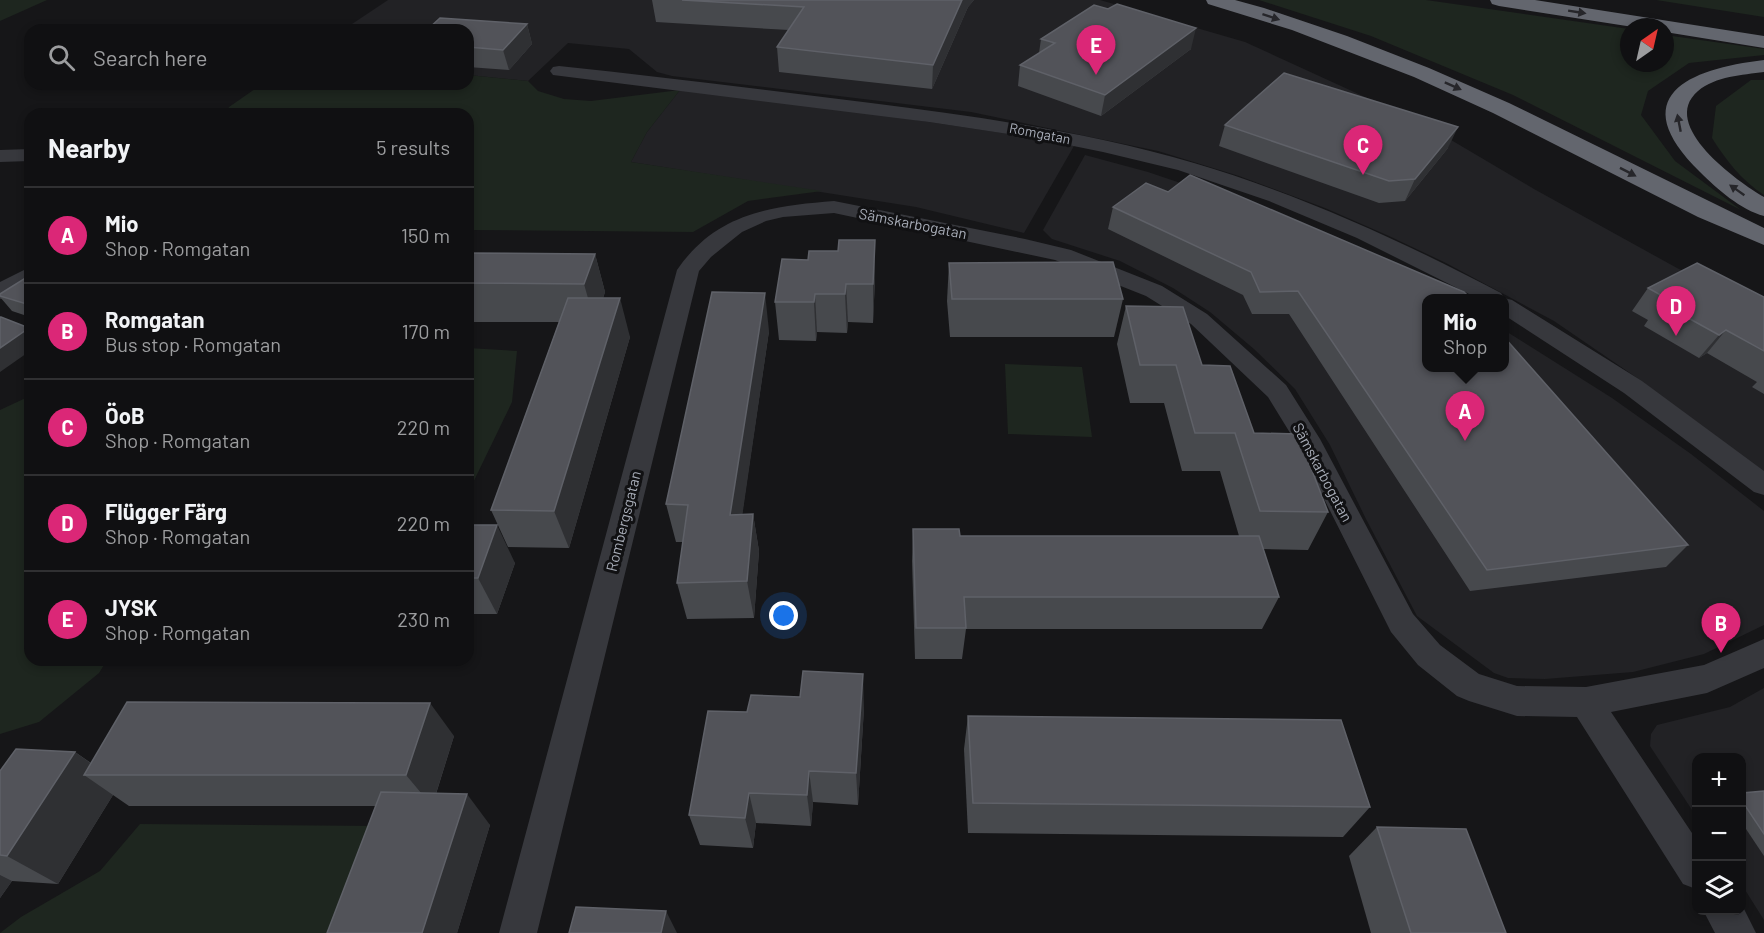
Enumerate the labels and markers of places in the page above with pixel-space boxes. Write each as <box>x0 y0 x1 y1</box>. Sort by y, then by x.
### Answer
pin: E <box>1076 26 1116 75</box>
pin: C <box>1344 126 1382 175</box>
pin: D <box>1656 286 1696 336</box>
pin: A <box>1446 392 1484 441</box>
pin: B <box>1702 604 1740 653</box>

